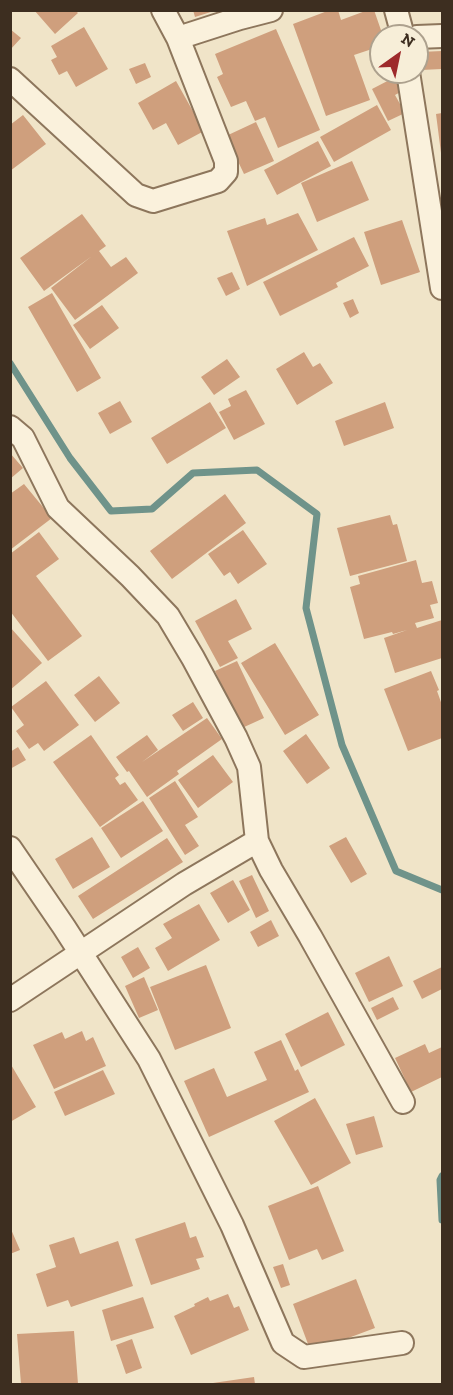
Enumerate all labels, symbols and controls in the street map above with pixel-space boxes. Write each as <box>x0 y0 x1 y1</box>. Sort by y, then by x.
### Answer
north arrow <box>369 24 429 84</box>
text: N <box>398 29 418 51</box>

